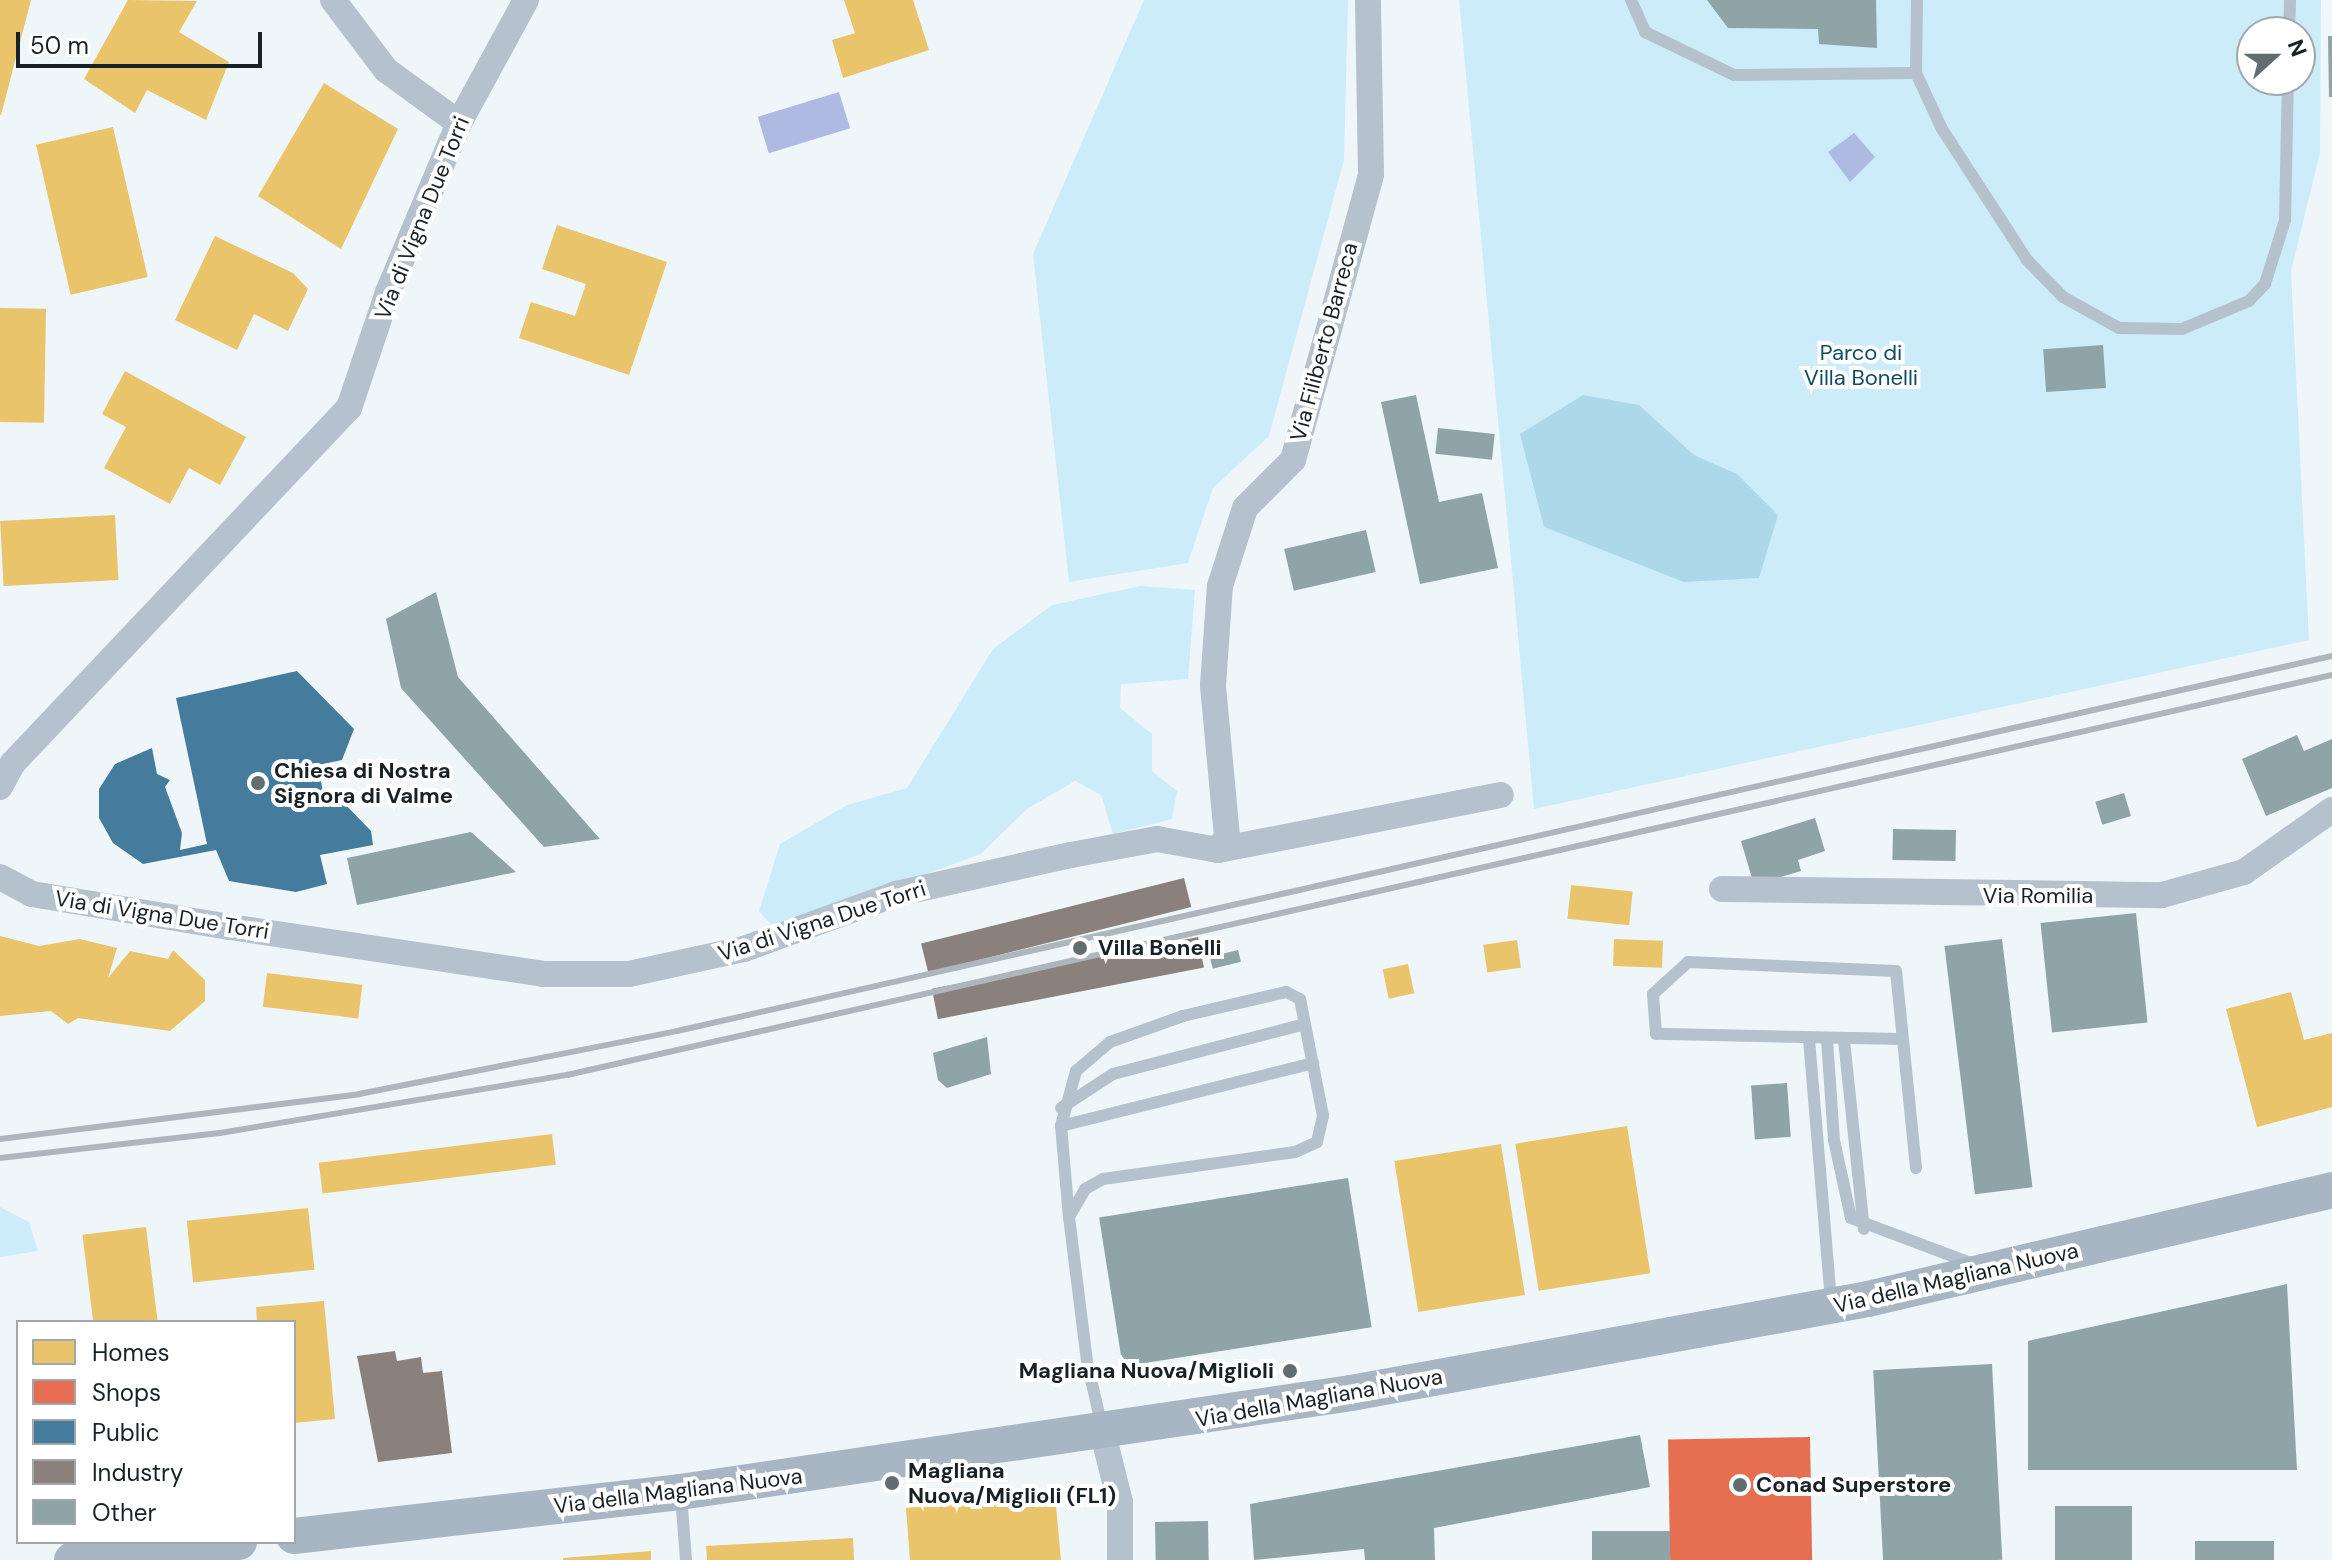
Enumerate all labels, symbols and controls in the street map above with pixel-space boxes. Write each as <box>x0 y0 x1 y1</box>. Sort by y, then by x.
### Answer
scale bar <box>20 16 266 66</box>
north arrow <box>2236 16 2316 96</box>
text: 50 m <box>30 30 89 61</box>
text: N <box>2281 35 2313 61</box>
street label: Via di Vigna Due Torri <box>369 113 475 323</box>
street label: Via Filiberto Barreca <box>1285 240 1363 444</box>
park label: Parco di Villa Bonelli <box>1804 339 1918 390</box>
place label: Chiesa di Nostra Signora di Valme <box>274 757 453 808</box>
marker: Chiesa di Nostra Signora di Valme <box>249 774 267 792</box>
street label: Via di Vigna Due Torri <box>715 875 929 967</box>
street label: Via Romilia <box>1983 883 2093 909</box>
street label: Via di Vigna Due Torri <box>53 885 271 945</box>
place label: Villa Bonelli <box>1098 935 1221 961</box>
marker: Villa Bonelli <box>1069 937 1091 959</box>
street label: Via della Magliana Nuova <box>1831 1237 2081 1319</box>
legend <box>16 1320 296 1544</box>
text: Homes <box>92 1337 170 1368</box>
place label: Magliana Nuova/Miglioli <box>1019 1358 1274 1384</box>
marker: Magliana Nuova/Miglioli <box>1281 1362 1299 1380</box>
street label: Via della Magliana Nuova <box>1193 1363 1445 1433</box>
text: Shops <box>92 1377 161 1408</box>
text: Public <box>92 1417 160 1448</box>
text: Industry <box>92 1457 183 1488</box>
place label: Magliana Nuova/Miglioli (FL1) <box>908 1457 1116 1508</box>
street label: Via della Magliana Nuova <box>552 1463 804 1519</box>
place label: Conad Superstore <box>1756 1472 1951 1498</box>
marker: Magliana Nuova/Miglioli (FL1) <box>883 1474 901 1492</box>
marker: Conad Superstore <box>1731 1476 1749 1494</box>
text: Other <box>92 1497 156 1528</box>

